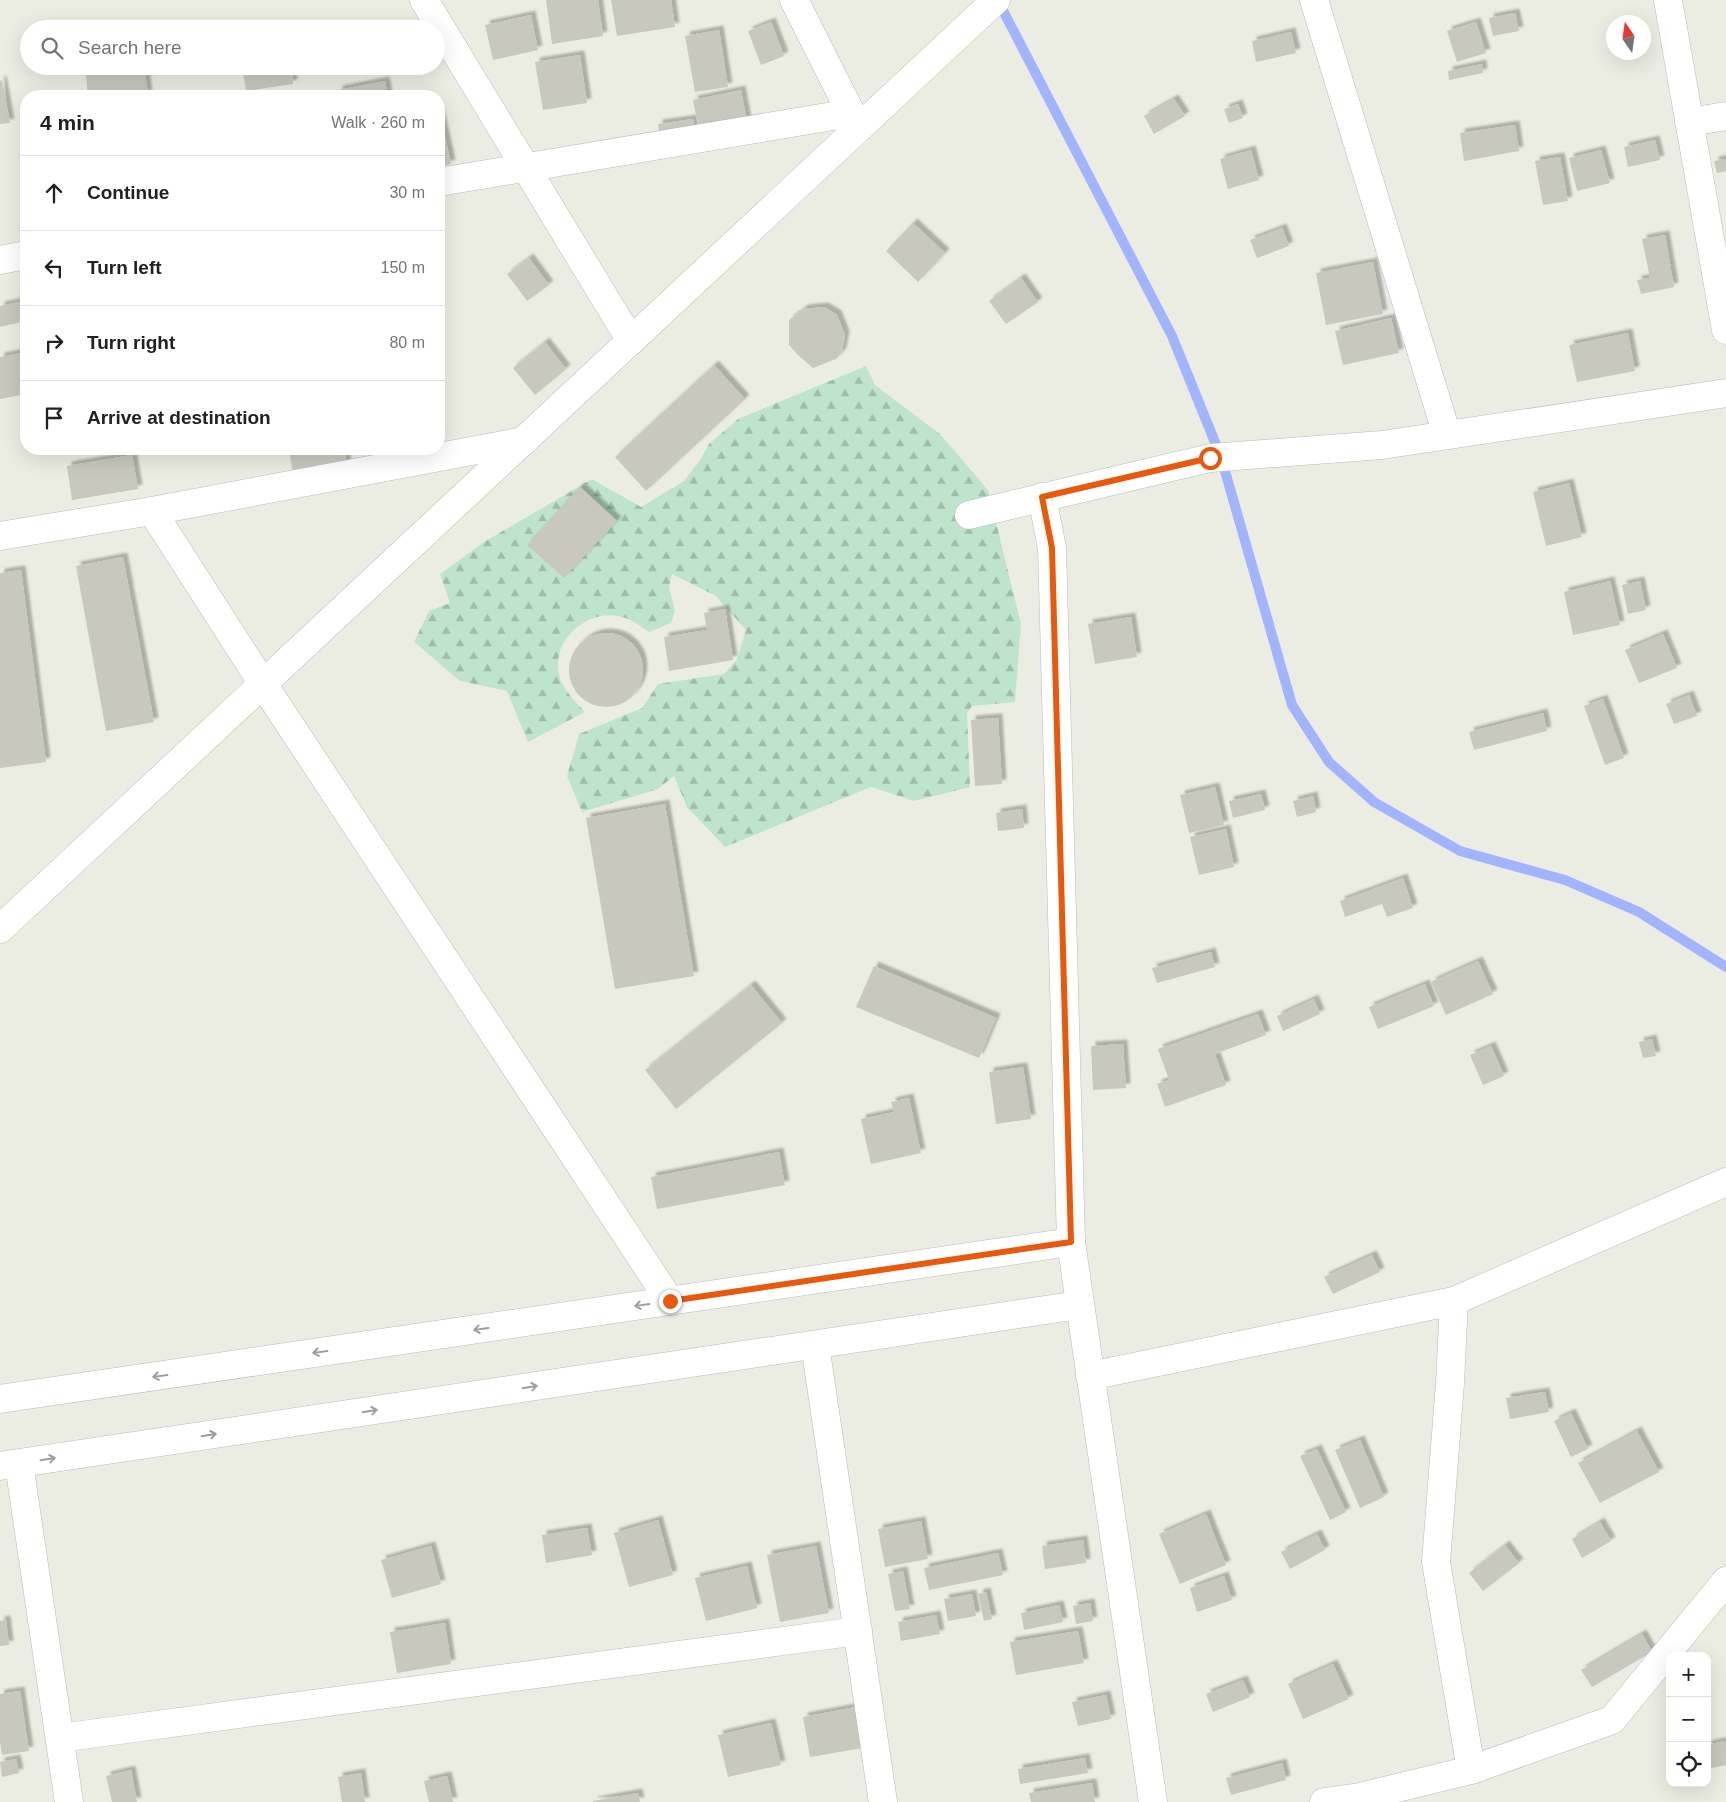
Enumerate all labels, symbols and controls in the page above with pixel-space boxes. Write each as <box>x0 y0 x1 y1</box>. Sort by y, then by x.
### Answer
north arrow <box>1606 15 1651 60</box>
search box <box>20 20 445 75</box>
icon: search <box>38 34 66 62</box>
text: Search here <box>78 37 182 58</box>
text: 4 min <box>40 111 95 134</box>
text: Walk · 260 m <box>331 114 425 131</box>
icon: ahead <box>40 179 68 207</box>
text: Continue <box>87 182 169 203</box>
text: 30 m <box>389 184 425 201</box>
icon: left <box>40 254 68 282</box>
text: Turn left <box>87 257 162 278</box>
text: 150 m <box>381 259 425 276</box>
icon: right <box>40 329 68 357</box>
text: Turn right <box>87 332 175 353</box>
text: 80 m <box>389 334 425 351</box>
icon: arrive <box>40 404 68 432</box>
text: Arrive at destination <box>87 407 271 428</box>
route start <box>1199 447 1222 470</box>
route end <box>659 1290 682 1313</box>
one-way arrow <box>634 1300 650 1310</box>
one-way arrow <box>473 1324 489 1334</box>
one-way arrow <box>313 1348 329 1358</box>
one-way arrow <box>152 1371 168 1381</box>
one-way arrow <box>522 1382 538 1392</box>
one-way arrow <box>361 1406 377 1416</box>
one-way arrow <box>201 1430 217 1440</box>
one-way arrow <box>40 1454 56 1464</box>
map controls <box>1666 1652 1711 1787</box>
button: + <box>1666 1652 1711 1697</box>
button: − <box>1666 1697 1711 1742</box>
button: locate <box>1666 1742 1711 1787</box>

